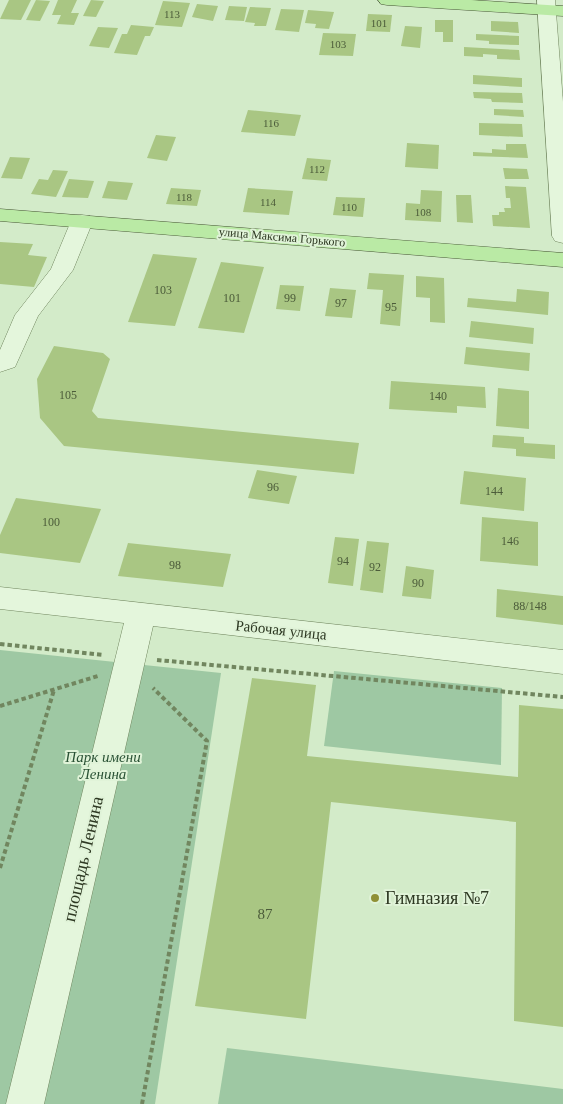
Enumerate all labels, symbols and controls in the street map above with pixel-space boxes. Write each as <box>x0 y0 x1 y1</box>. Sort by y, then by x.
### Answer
house number: 113 <box>164 8 181 20</box>
house number: 101 <box>371 17 387 29</box>
house number: 103 <box>330 38 347 50</box>
house number: 116 <box>263 117 280 129</box>
house number: 112 <box>309 163 325 175</box>
house number: 118 <box>176 191 193 203</box>
house number: 114 <box>260 196 277 208</box>
house number: 110 <box>341 201 358 213</box>
house number: 108 <box>415 206 432 218</box>
street label: улица Максима Горького <box>218 224 346 250</box>
house number: 103 <box>154 283 172 297</box>
house number: 101 <box>223 291 241 305</box>
house number: 99 <box>284 291 296 305</box>
house number: 97 <box>335 296 347 310</box>
house number: 95 <box>385 300 397 314</box>
house number: 105 <box>59 388 77 402</box>
house number: 140 <box>429 389 447 403</box>
house number: 96 <box>267 480 279 494</box>
house number: 144 <box>485 484 503 498</box>
house number: 100 <box>42 515 60 529</box>
house number: 146 <box>501 534 519 548</box>
house number: 94 <box>337 554 349 568</box>
house number: 98 <box>169 558 181 572</box>
house number: 92 <box>369 560 381 574</box>
house number: 90 <box>412 576 424 590</box>
house number: 88/148 <box>513 599 547 613</box>
street label: Рабочая улица <box>235 617 328 643</box>
park label: Парк имени Ленина <box>64 749 141 782</box>
street label: площадь Ленина <box>59 794 107 924</box>
place label: Гимназия №7 <box>385 888 489 908</box>
marker: Гимназия №7 <box>369 892 381 904</box>
house number: 87 <box>258 906 273 922</box>

